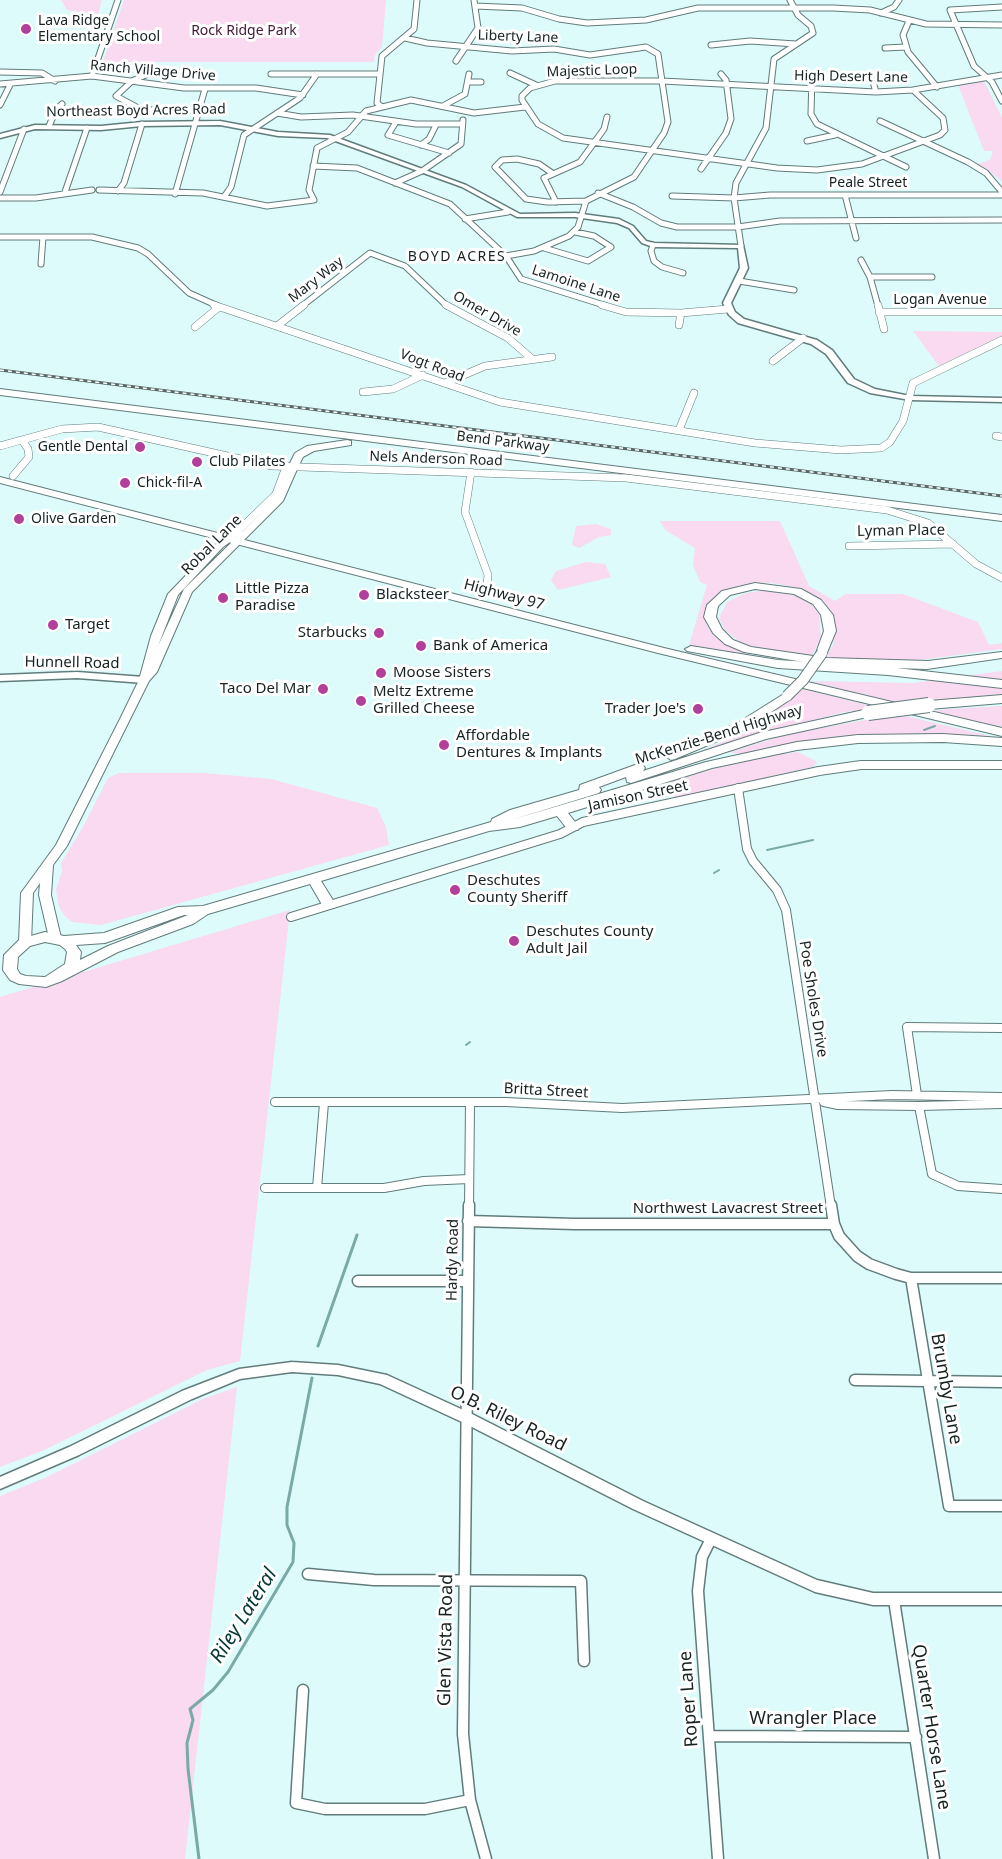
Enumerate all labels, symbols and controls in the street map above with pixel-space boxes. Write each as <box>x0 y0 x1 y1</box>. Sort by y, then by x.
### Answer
place label: Lava Ridge Elementary School <box>38 13 160 46</box>
marker: Lava Ridge Elementary School <box>19 22 33 36</box>
park label: Rock Ridge Park <box>191 23 297 39</box>
street label: Liberty Lane <box>477 27 559 47</box>
street label: Ranch Village Drive <box>89 57 217 85</box>
street label: Majestic Loop <box>546 61 638 81</box>
street label: High Desert Lane <box>794 68 908 86</box>
street label: Northeast Boyd Acres Road <box>46 101 226 121</box>
street label: Peale Street <box>829 175 907 191</box>
district label: BOYD ACRES <box>408 249 506 265</box>
street label: Mary Way <box>285 253 347 307</box>
street label: Lamoine Lane <box>530 262 622 306</box>
street label: Omer Drive <box>450 288 524 340</box>
street label: Logan Avenue <box>893 292 987 308</box>
street label: Vogt Road <box>397 346 467 386</box>
street label: Bend Parkway <box>456 428 550 456</box>
place label: Gentle Dental <box>38 439 128 455</box>
marker: Gentle Dental <box>133 440 147 454</box>
street label: Nels Anderson Road <box>369 448 503 470</box>
place label: Club Pilates <box>209 454 286 470</box>
marker: Club Pilates <box>190 455 204 469</box>
place label: Chick-fil-A <box>137 475 202 491</box>
marker: Chick-fil-A <box>118 476 132 490</box>
place label: Olive Garden <box>31 511 117 527</box>
street label: Robal Lane <box>178 511 246 579</box>
marker: Olive Garden <box>12 512 26 526</box>
street label: Lyman Place <box>857 521 945 541</box>
street label: Highway 97 <box>462 576 546 614</box>
place label: Little Pizza Paradise <box>235 580 309 615</box>
place label: Blacksteer <box>376 586 449 604</box>
marker: Blacksteer <box>357 588 371 602</box>
marker: Little Pizza Paradise <box>216 591 230 605</box>
place label: Target <box>65 616 110 634</box>
marker: Target <box>46 618 60 632</box>
place label: Starbucks <box>298 624 367 642</box>
marker: Starbucks <box>372 626 386 640</box>
place label: Bank of America <box>433 637 548 655</box>
marker: Bank of America <box>414 639 428 653</box>
street label: Hunnell Road <box>24 653 120 673</box>
place label: Moose Sisters <box>393 664 491 682</box>
marker: Moose Sisters <box>374 666 388 680</box>
place label: Taco Del Mar <box>220 680 311 698</box>
marker: Taco Del Mar <box>316 682 330 696</box>
place label: Meltz Extreme Grilled Cheese <box>373 683 475 718</box>
marker: Meltz Extreme Grilled Cheese <box>354 694 368 708</box>
place label: Trader Joe's <box>605 700 686 718</box>
street label: McKenzie-Bend Highway <box>633 701 805 769</box>
marker: Trader Joe's <box>691 702 705 716</box>
place label: Affordable Dentures & Implants <box>456 727 602 762</box>
marker: Affordable Dentures & Implants <box>437 738 451 752</box>
street label: Jamison Street <box>586 777 690 815</box>
place label: Deschutes County Sheriff <box>467 872 567 907</box>
marker: Deschutes County Sheriff <box>448 883 462 897</box>
place label: Deschutes County Adult Jail <box>526 923 653 958</box>
marker: Deschutes County Adult Jail <box>507 934 521 948</box>
street label: Poe Sholes Drive <box>795 940 831 1058</box>
street label: Britta Street <box>503 1080 589 1102</box>
street label: Northwest Lavacrest Street <box>633 1200 823 1218</box>
street label: Hardy Road <box>443 1219 463 1301</box>
street label: Brumby Lane <box>926 1332 966 1446</box>
street label: O.B. Riley Road <box>446 1382 570 1456</box>
water label: Riley Lateral <box>205 1564 283 1668</box>
street label: Glen Vista Road <box>434 1574 458 1706</box>
street label: Quarter Horse Lane <box>907 1643 955 1811</box>
street label: Roper Lane <box>675 1650 703 1748</box>
street label: Wrangler Place <box>749 1708 877 1730</box>

